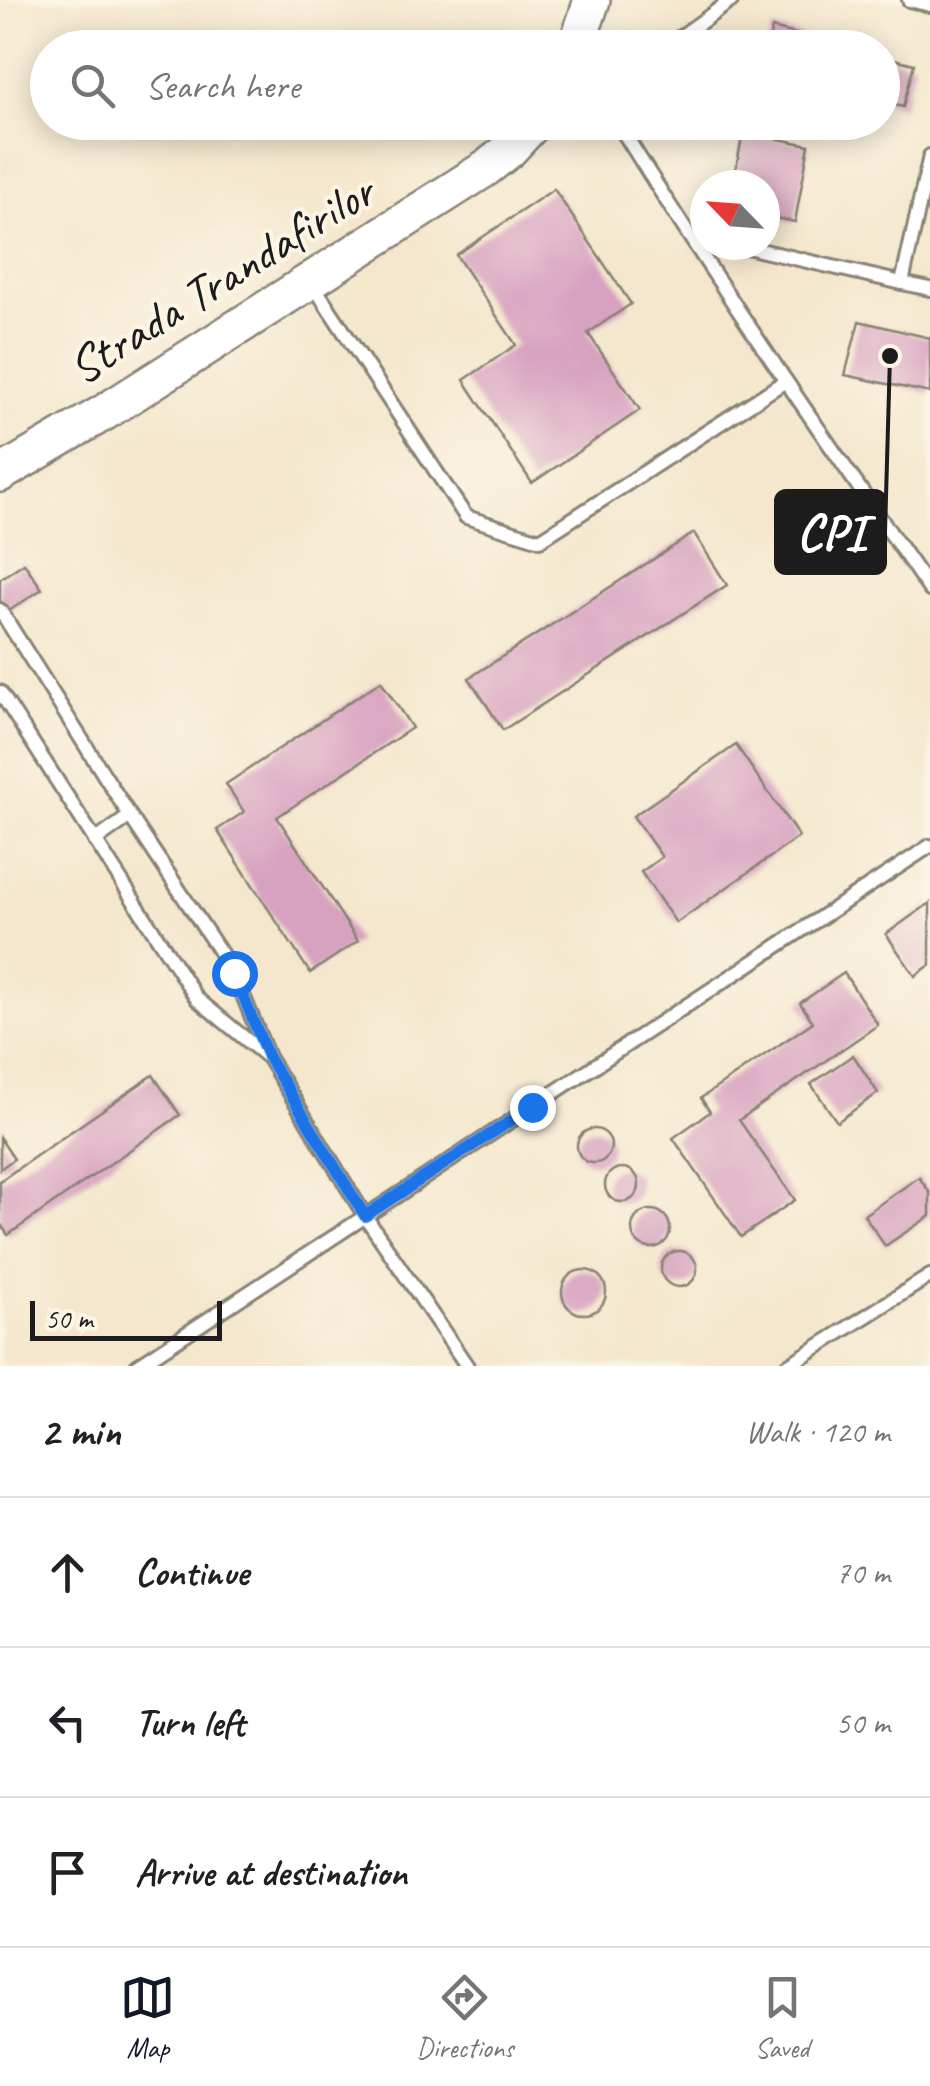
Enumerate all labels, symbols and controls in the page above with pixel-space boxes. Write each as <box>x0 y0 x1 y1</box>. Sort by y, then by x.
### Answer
search box <box>30 30 900 140</box>
icon: search <box>65 58 120 113</box>
text: Search here <box>145 62 300 109</box>
street label: Strada Trandafirilor <box>56 158 389 399</box>
north arrow <box>690 170 780 260</box>
callout: CPI <box>776 491 885 573</box>
text: CPI <box>796 500 877 566</box>
route start <box>212 951 258 997</box>
route end <box>510 1085 556 1131</box>
scale bar <box>30 1296 222 1340</box>
text: 50 m <box>45 1301 93 1336</box>
text: 2 min <box>40 1405 120 1458</box>
text: Walk · 120 m <box>746 1411 890 1452</box>
icon: ahead <box>40 1545 95 1600</box>
text: Continue <box>135 1549 249 1596</box>
text: 70 m <box>836 1552 890 1593</box>
icon: left <box>40 1695 95 1750</box>
text: Turn left <box>135 1699 245 1746</box>
text: 50 m <box>836 1702 890 1743</box>
icon: arrive <box>40 1845 95 1900</box>
text: Arrive at destination <box>135 1849 407 1896</box>
tab: Map <box>120 1970 175 2065</box>
tab: Directions <box>416 1970 514 2065</box>
tab: Saved <box>755 1970 810 2065</box>

